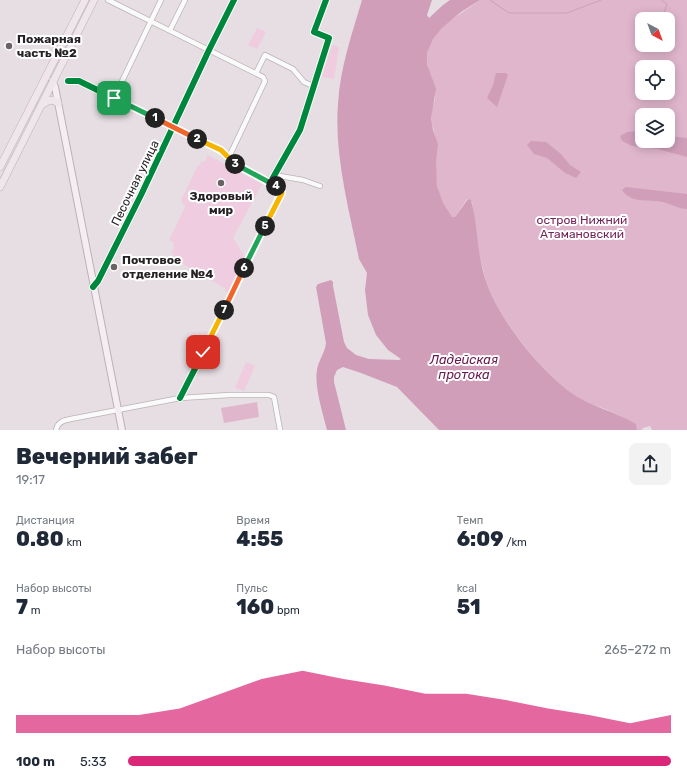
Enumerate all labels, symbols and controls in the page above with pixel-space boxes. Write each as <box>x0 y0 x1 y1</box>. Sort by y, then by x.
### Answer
north arrow <box>635 12 675 52</box>
map controls <box>635 12 675 148</box>
place label: Пожарная часть №2 <box>17 32 81 60</box>
marker: Пожарная часть №2 <box>4 41 14 51</box>
button: locate <box>635 60 675 100</box>
pin <box>97 81 131 115</box>
icon: arrive <box>103 87 125 109</box>
pin: 1 <box>145 108 165 128</box>
button: layers <box>635 108 675 148</box>
text: 1 <box>152 111 158 124</box>
pin: 2 <box>187 129 207 149</box>
text: 2 <box>193 132 201 145</box>
street label: Песочная улица <box>108 138 162 228</box>
pin: 3 <box>225 154 245 174</box>
text: 3 <box>231 157 239 170</box>
pin: 4 <box>266 176 286 196</box>
marker: Здоровый мир <box>216 178 226 188</box>
text: 4 <box>272 179 280 192</box>
place label: Здоровый мир <box>190 189 253 217</box>
park label: остров Нижний Атамановский <box>537 213 627 241</box>
pin: 5 <box>255 216 275 236</box>
text: 5 <box>261 219 269 232</box>
place label: Почтовое отделение №4 <box>122 253 213 281</box>
pin: 6 <box>234 258 254 278</box>
text: 6 <box>240 261 248 274</box>
marker: Почтовое отделение №4 <box>109 262 119 272</box>
pin: 7 <box>214 300 234 320</box>
text: 7 <box>221 303 227 316</box>
pin <box>186 335 220 369</box>
icon: check <box>192 341 214 363</box>
water label: Ладейская протока <box>429 352 498 382</box>
text: Вечерний забег <box>16 443 198 470</box>
button: share <box>629 443 671 485</box>
text: 19:17 <box>16 472 45 487</box>
text: Дистанция <box>16 514 74 527</box>
text: Время <box>236 514 270 527</box>
text: Темп <box>457 514 483 527</box>
text: 0.80 <box>16 527 64 551</box>
text: 4:55 <box>236 527 283 551</box>
text: 6:09 <box>457 527 503 551</box>
text: km <box>64 536 82 549</box>
text: /km <box>503 536 527 549</box>
text: Набор высоты <box>16 582 92 595</box>
text: Пульс <box>236 582 268 595</box>
text: kcal <box>457 582 477 595</box>
text: 7 <box>16 595 28 619</box>
text: 160 <box>236 595 274 619</box>
text: 51 <box>457 595 481 619</box>
text: m <box>28 604 40 617</box>
text: bpm <box>274 604 300 617</box>
text: Набор высоты <box>16 642 105 657</box>
text: 265–272 m <box>604 642 671 657</box>
text: 100 m <box>16 754 55 769</box>
text: 5:33 <box>80 754 107 769</box>

